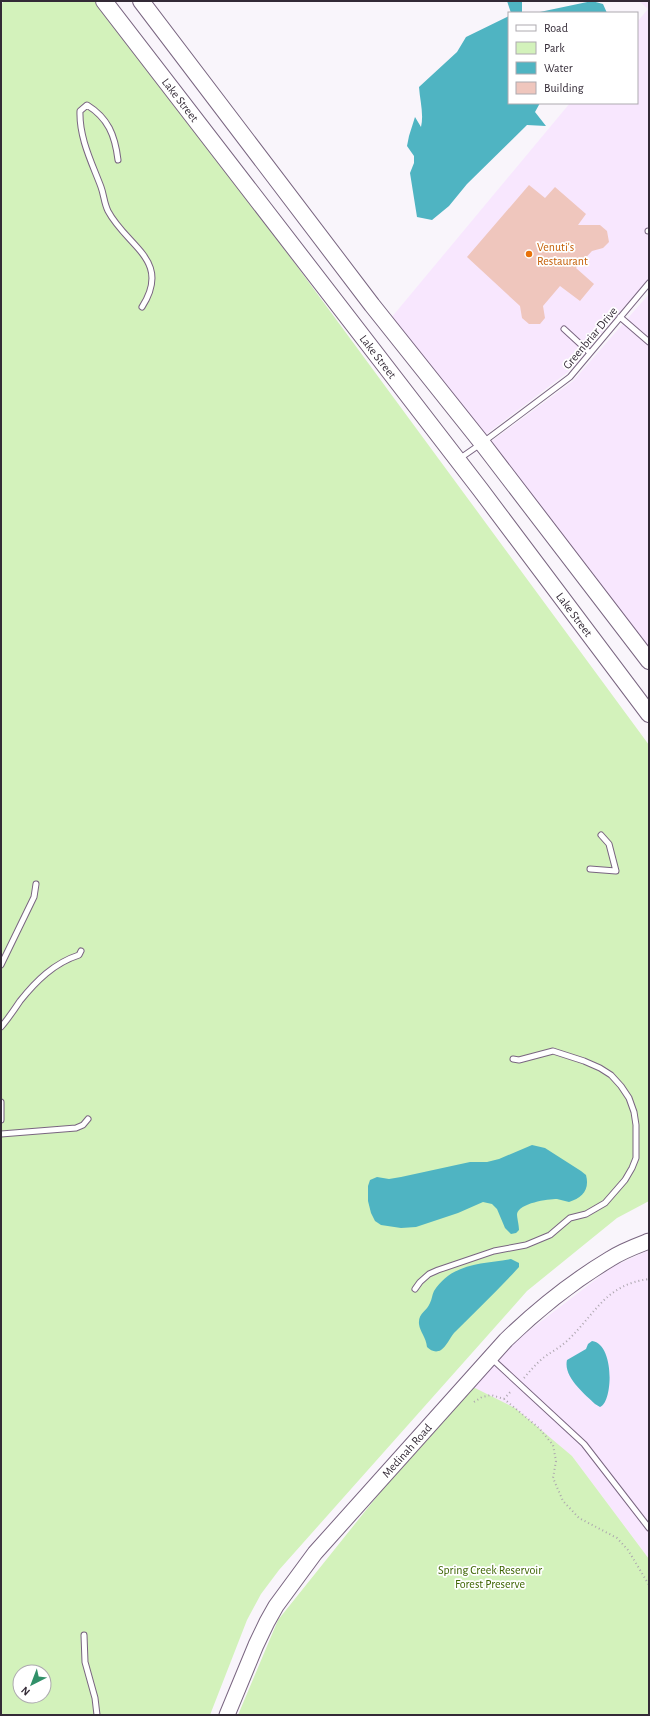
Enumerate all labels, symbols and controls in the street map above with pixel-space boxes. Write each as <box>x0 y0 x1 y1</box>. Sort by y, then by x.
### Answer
legend <box>508 12 638 104</box>
text: Road <box>544 22 568 34</box>
text: Park <box>544 42 565 54</box>
text: Water <box>544 62 573 74</box>
street label: Lake Street <box>160 76 201 124</box>
text: Building <box>544 82 584 94</box>
place label: Venuti's Restaurant <box>537 241 588 267</box>
marker: Venuti's Restaurant <box>524 249 534 259</box>
street label: Greenbriar Drive <box>561 305 619 371</box>
street label: Lake Street <box>358 333 399 381</box>
street label: Lake Street <box>554 590 595 639</box>
street label: Medinah Road <box>380 1421 434 1480</box>
park label: Spring Creek Reservoir Forest Preserve <box>438 1564 542 1590</box>
north arrow <box>12 1664 52 1704</box>
text: N <box>19 1684 32 1698</box>

